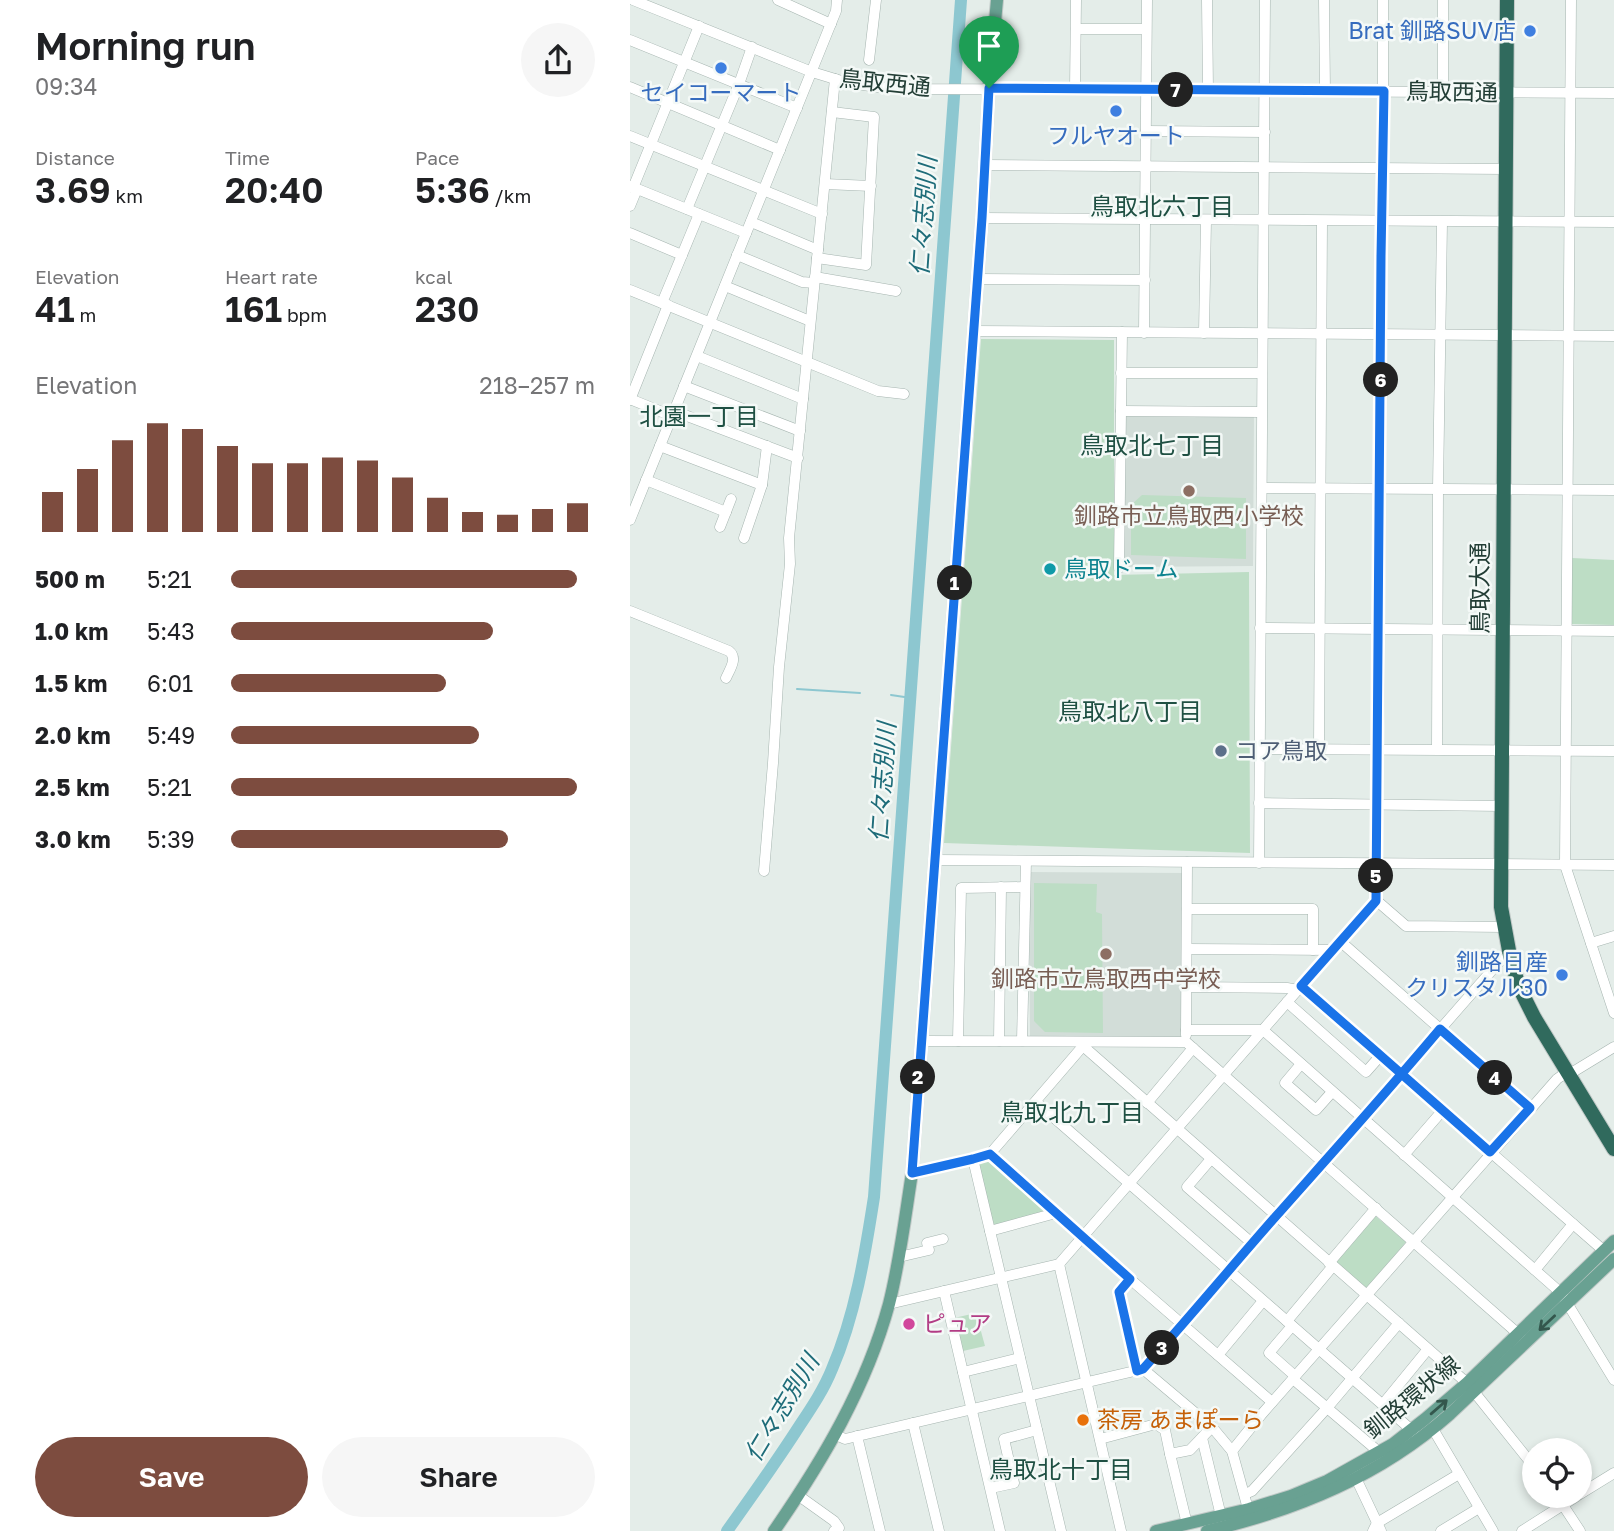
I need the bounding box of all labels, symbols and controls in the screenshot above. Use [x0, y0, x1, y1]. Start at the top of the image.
pin [959, 16, 1019, 88]
place label: Brat 釧路SUV店 [1348, 16, 1516, 44]
text: Morning run [35, 23, 256, 68]
button: share [521, 23, 595, 97]
marker: Brat 釧路SUV店 [1522, 23, 1538, 39]
icon: arrive [970, 27, 1008, 65]
marker: セイコーマート [713, 60, 729, 76]
street label: 鳥取西通 [838, 63, 932, 101]
text: 09:34 [35, 72, 98, 100]
pin: 7 [1158, 72, 1194, 108]
street label: 鳥取西通 [1406, 76, 1498, 106]
place label: セイコーマート [641, 78, 802, 106]
text: 7 [1170, 78, 1181, 101]
marker: フルヤオート [1108, 103, 1124, 119]
place label: フルヤオート [1047, 121, 1185, 149]
text: Distance [35, 146, 115, 169]
text: Time [225, 146, 270, 169]
text: Pace [415, 146, 459, 169]
water label: 仁々志別川 [904, 152, 941, 277]
text: 3.69 [35, 169, 111, 211]
text: 20:40 [225, 169, 324, 211]
text: 5:36 [415, 169, 490, 211]
text: km [111, 184, 143, 207]
text: /km [490, 184, 531, 207]
district label: 鳥取北六丁目 [1090, 191, 1234, 220]
text: Elevation [35, 265, 120, 288]
text: Heart rate [225, 265, 318, 288]
text: kcal [415, 265, 453, 288]
text: 41 [35, 288, 75, 330]
text: 161 [225, 288, 282, 330]
text: 230 [415, 288, 479, 330]
text: m [75, 303, 96, 326]
text: bpm [282, 303, 327, 326]
pin: 6 [1364, 362, 1398, 398]
text: 6 [1374, 368, 1387, 391]
text: Elevation [35, 371, 137, 399]
text: 218–257 m [479, 371, 595, 399]
district label: 北園一丁目 [639, 401, 759, 430]
district label: 鳥取北七丁目 [1080, 430, 1224, 459]
marker: 釧路市立鳥取西小学校 [1181, 483, 1197, 499]
place label: 釧路市立鳥取西小学校 [1074, 501, 1304, 529]
street label: 鳥取大通 [1465, 542, 1493, 634]
place label: 鳥取ドーム [1064, 554, 1178, 582]
marker: 鳥取ドーム [1042, 561, 1058, 577]
text: 500 m [35, 565, 105, 593]
text: 5:21 [147, 565, 192, 593]
pin: 1 [938, 566, 972, 600]
text: 1 [950, 571, 959, 594]
text: 1.0 km [35, 617, 108, 645]
text: 5:43 [147, 617, 195, 645]
text: 1.5 km [35, 669, 107, 697]
text: 6:01 [147, 669, 193, 697]
district label: 鳥取北八丁目 [1058, 696, 1202, 725]
water label: 仁々志別川 [863, 718, 900, 843]
text: 2.0 km [35, 721, 111, 749]
text: 5:49 [147, 721, 195, 749]
place label: コア鳥取 [1235, 736, 1327, 764]
marker: コア鳥取 [1213, 743, 1229, 759]
text: 2.5 km [35, 773, 110, 801]
text: 5:21 [147, 773, 192, 801]
text: 3.0 km [35, 825, 111, 853]
text: 5:39 [147, 825, 195, 853]
pin: 5 [1358, 858, 1394, 894]
text: 5 [1370, 864, 1381, 887]
marker: 釧路市立鳥取西中学校 [1098, 946, 1114, 962]
place label: 釧路日産 クリスタル30 [1405, 947, 1548, 1001]
place label: 釧路市立鳥取西中学校 [991, 964, 1221, 992]
marker: 釧路日産 クリスタル30 [1554, 967, 1570, 983]
pin: 2 [900, 1060, 936, 1094]
pin: 4 [1478, 1060, 1512, 1096]
text: 2 [912, 1065, 923, 1088]
text: 4 [1489, 1066, 1500, 1089]
district label: 鳥取北九丁目 [1000, 1097, 1144, 1126]
place label: ピュア [923, 1309, 992, 1337]
one-way arrow [1539, 1314, 1556, 1331]
marker: ピュア [901, 1316, 917, 1332]
pin: 3 [1144, 1330, 1180, 1366]
text: 3 [1156, 1336, 1167, 1359]
water label: 仁々志別川 [737, 1346, 826, 1466]
street label: 釧路環状線 [1358, 1349, 1465, 1443]
one-way arrow [1430, 1399, 1448, 1415]
place label: 茶房 あまぽーら [1097, 1405, 1264, 1433]
marker: 茶房 あまぽーら [1075, 1412, 1091, 1428]
button: Save [35, 1437, 308, 1517]
button: Share [322, 1437, 595, 1517]
map controls [1522, 1438, 1592, 1508]
button: locate [1522, 1438, 1592, 1508]
district label: 鳥取北十丁目 [989, 1454, 1133, 1483]

